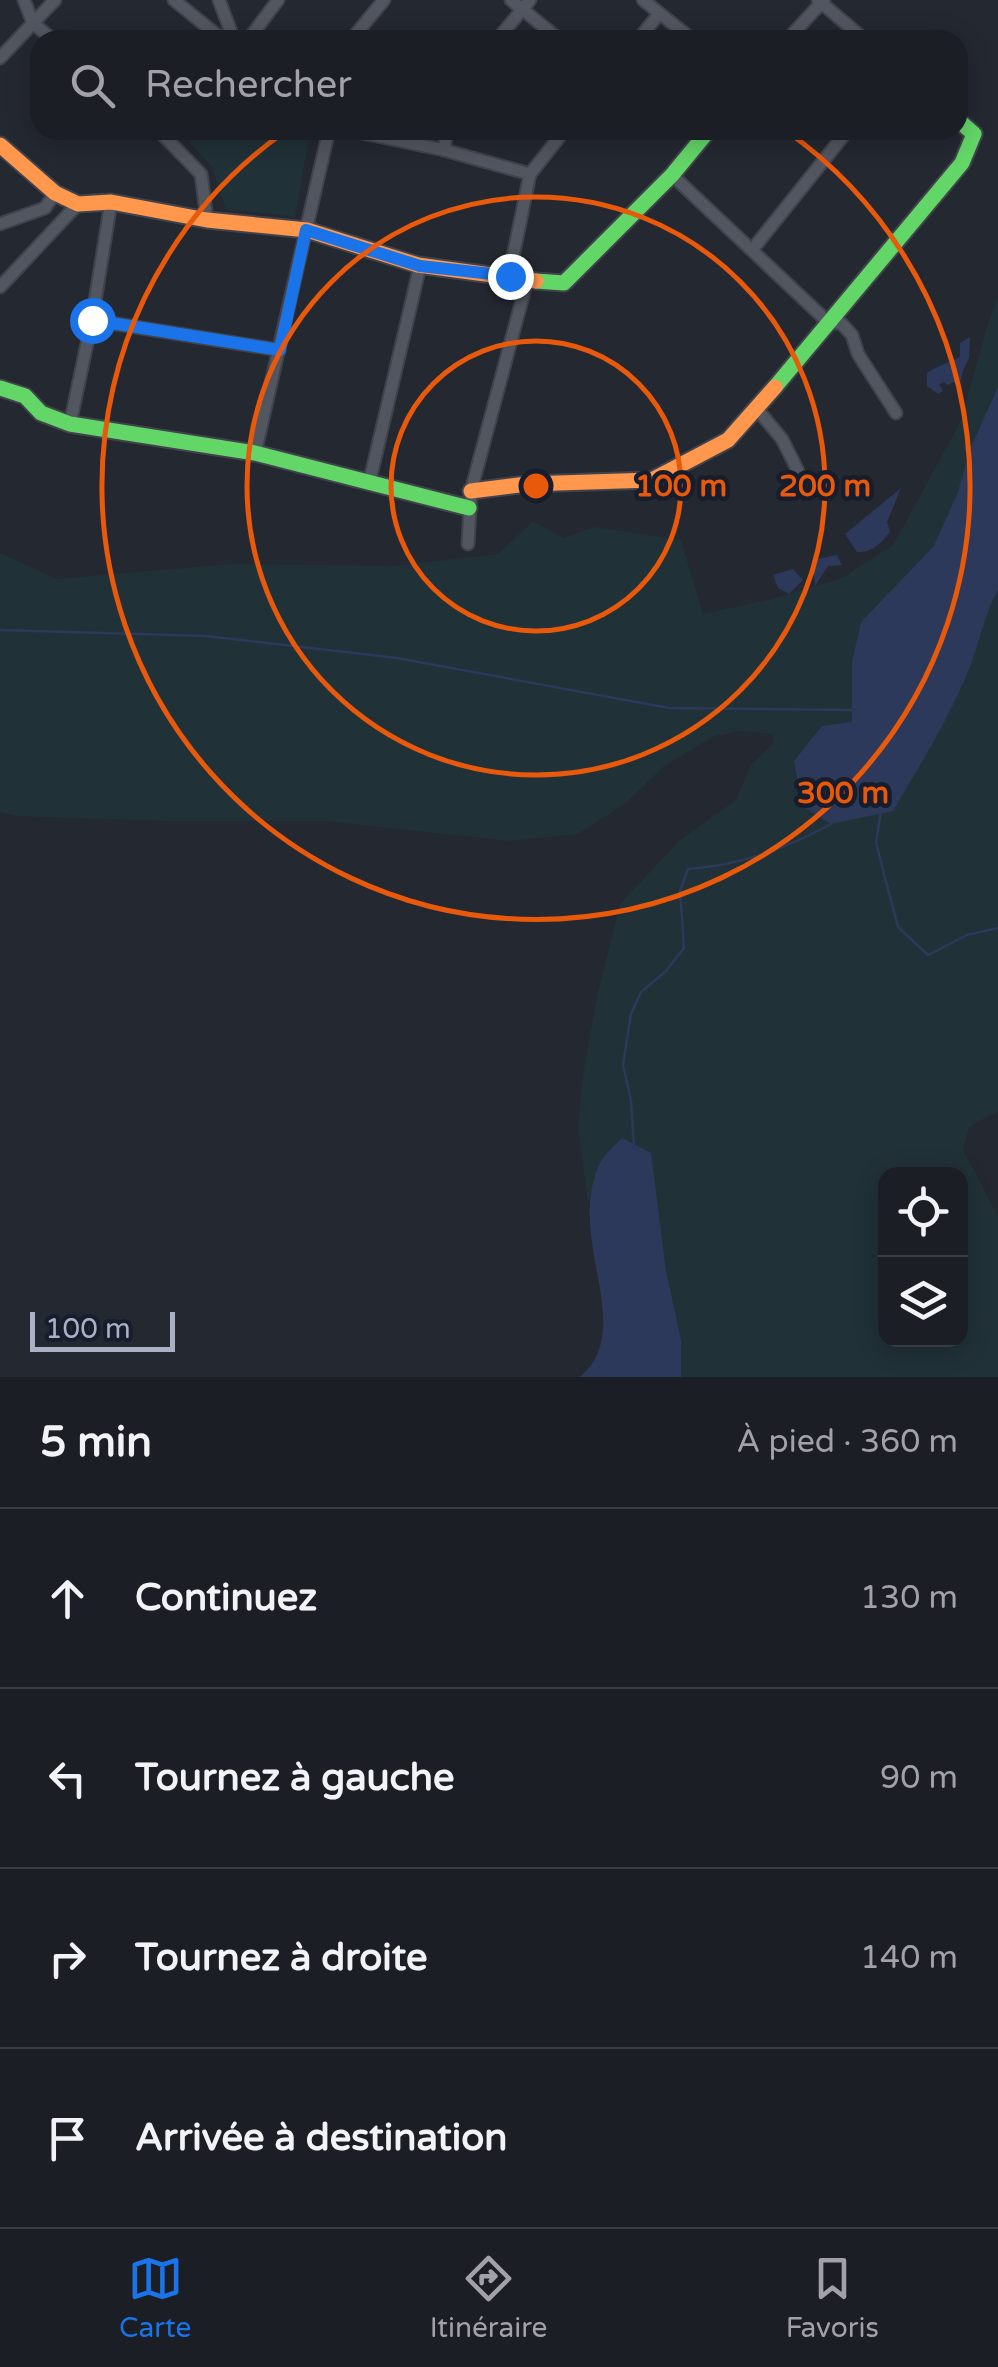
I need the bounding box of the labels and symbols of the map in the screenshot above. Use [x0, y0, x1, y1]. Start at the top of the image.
route end [488, 254, 534, 300]
route start [70, 298, 116, 344]
centre of rings [518, 468, 554, 504]
text: 100 m [635, 468, 727, 505]
text: 200 m [779, 468, 871, 505]
text: 300 m [797, 775, 889, 812]
scale bar [30, 1307, 175, 1352]

